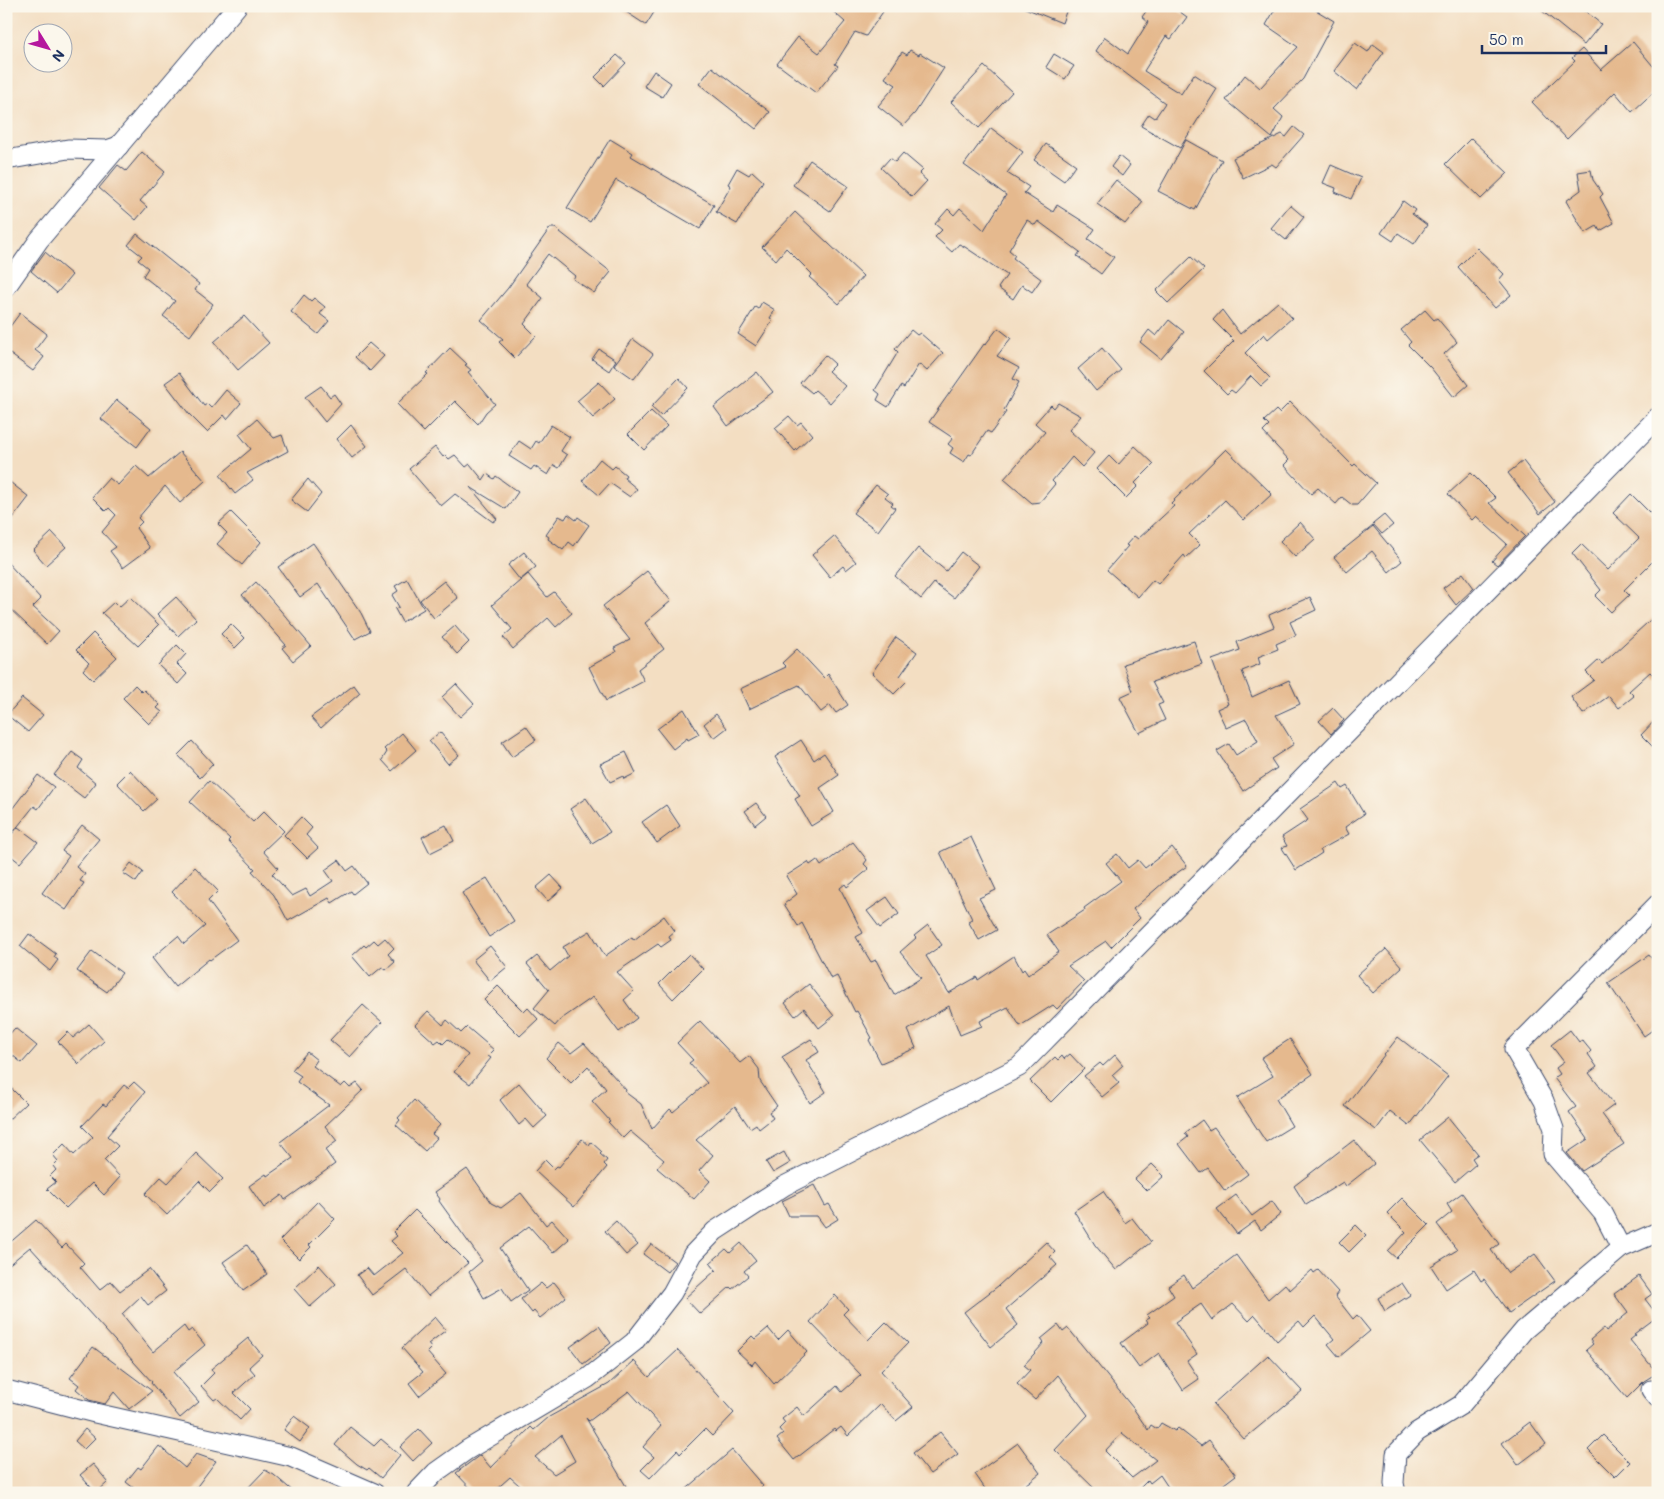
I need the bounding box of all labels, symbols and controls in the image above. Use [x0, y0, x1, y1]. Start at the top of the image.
north arrow [22, 22, 72, 72]
scale bar [1482, 22, 1605, 54]
text: 50 m [1489, 29, 1524, 49]
text: N [48, 46, 70, 66]

